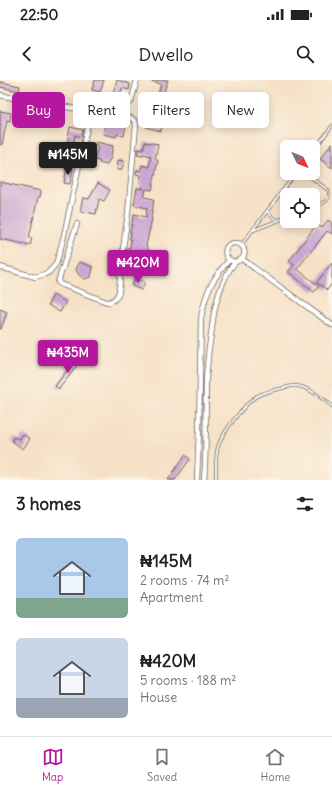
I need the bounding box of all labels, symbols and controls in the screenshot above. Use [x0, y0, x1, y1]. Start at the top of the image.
text: 22:50 [20, 5, 58, 24]
icon: back [16, 43, 38, 65]
text: Dwello [139, 43, 193, 66]
icon: search [294, 43, 316, 65]
chip: Buy [12, 92, 65, 128]
chip: Rent [73, 92, 130, 128]
chip: Filters [138, 92, 204, 128]
chip: New [212, 92, 269, 128]
north arrow [280, 140, 320, 180]
map controls [280, 140, 320, 228]
pin: ₦145M [40, 142, 96, 176]
text: ₦145M [48, 146, 88, 163]
button: locate [280, 188, 320, 228]
pin: ₦420M [110, 250, 166, 284]
text: ₦420M [116, 254, 160, 271]
pin: ₦435M [40, 340, 96, 374]
text: ₦435M [47, 344, 89, 361]
text: 3 homes [16, 493, 81, 515]
icon: filters [294, 493, 316, 515]
text: ₦145M [140, 550, 192, 572]
icon: home [48, 554, 96, 602]
text: 2 rooms · 74 m² [140, 572, 229, 589]
text: Apartment [140, 589, 203, 606]
text: ₦420M [140, 650, 196, 672]
icon: home [48, 654, 96, 702]
text: 5 rooms · 188 m² [140, 672, 236, 689]
text: House [140, 689, 177, 706]
tab: Map [42, 746, 64, 784]
tab: Saved [147, 746, 177, 784]
tab: Home [261, 746, 290, 784]

